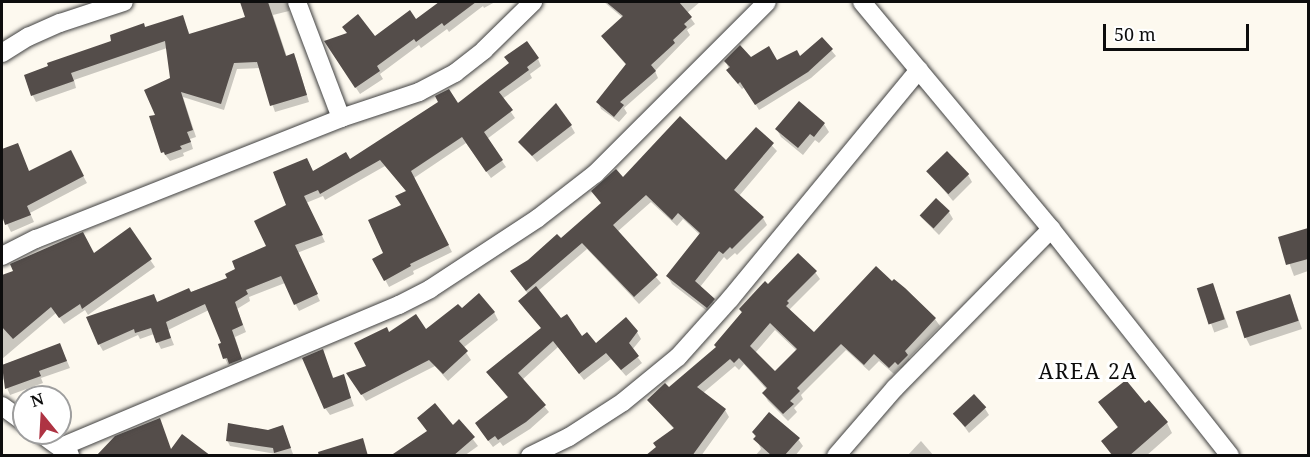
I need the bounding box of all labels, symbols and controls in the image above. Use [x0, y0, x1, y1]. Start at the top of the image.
scale bar [1106, 12, 1252, 50]
text: 50 m [1114, 22, 1156, 46]
district label: AREA 2A [1039, 358, 1137, 384]
north arrow [12, 385, 72, 445]
text: N [28, 387, 46, 412]

